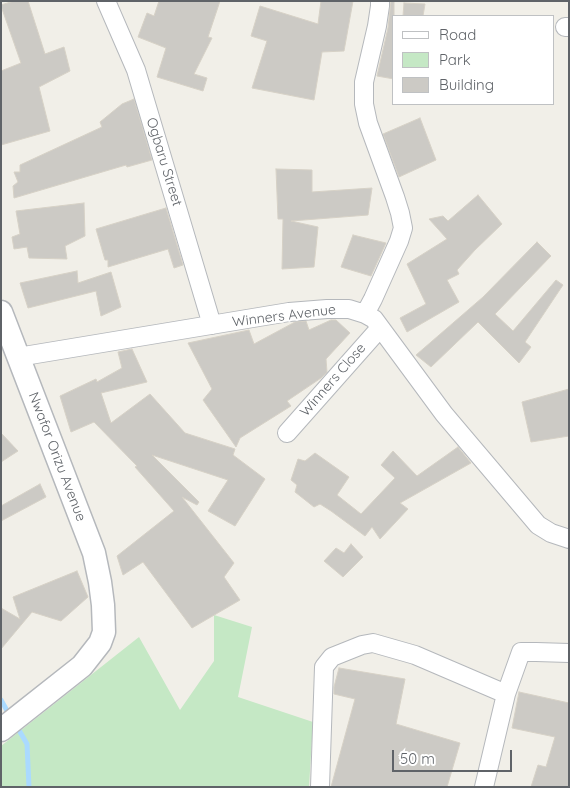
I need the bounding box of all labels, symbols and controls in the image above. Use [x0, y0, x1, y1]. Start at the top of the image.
legend [392, 15, 555, 105]
text: Road [439, 25, 476, 44]
text: Park [439, 50, 471, 69]
text: Building [439, 75, 494, 94]
street label: Ogbaru Street [143, 116, 185, 208]
street label: Winners Avenue [231, 301, 337, 331]
street label: Winners Close [297, 340, 369, 420]
street label: Nwafor Orizu Avenue [25, 390, 89, 524]
scale bar [395, 740, 515, 772]
text: 50 m [400, 749, 435, 768]

